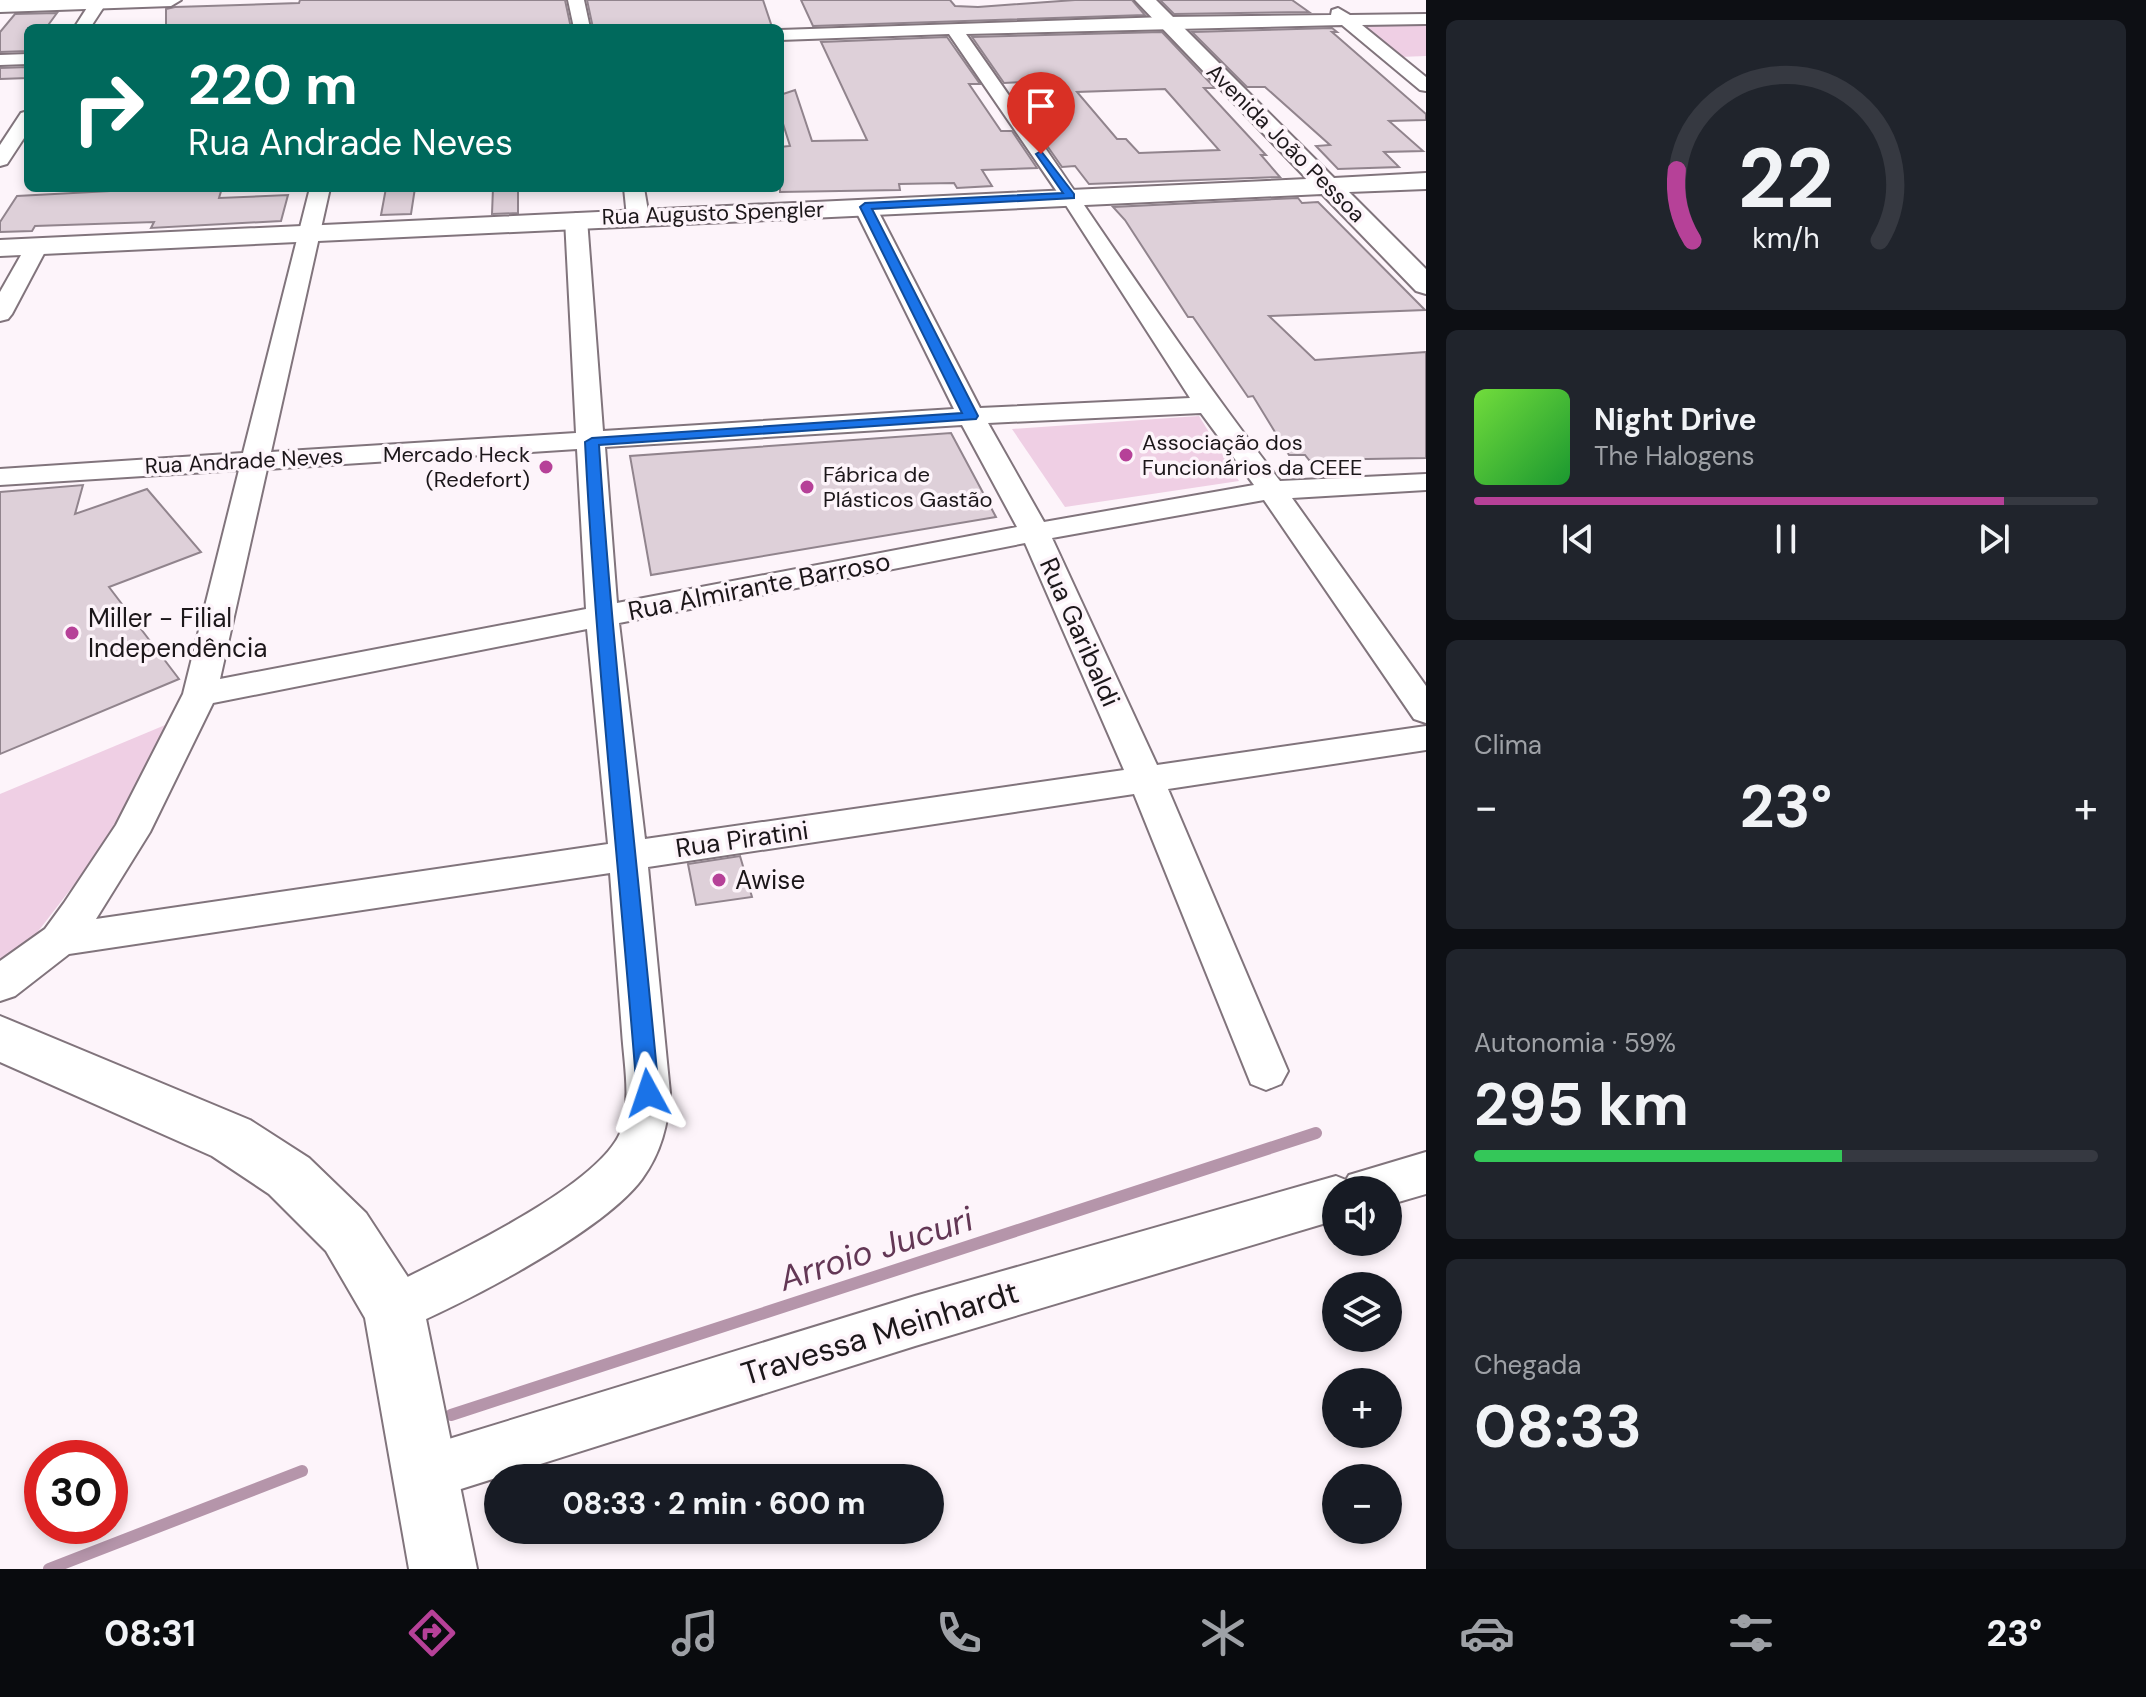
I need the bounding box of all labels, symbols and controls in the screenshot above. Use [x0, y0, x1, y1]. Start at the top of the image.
text: 220 m [188, 48, 358, 121]
icon: right [56, 56, 160, 160]
street label: Avenida João Pessoa [1200, 57, 1372, 229]
pin [1007, 72, 1075, 154]
icon: arrive [1019, 84, 1063, 128]
text: Rua Andrade Neves [188, 119, 513, 166]
text: 22 [1738, 123, 1834, 232]
street label: Rua Augusto Spengler [601, 195, 825, 231]
text: km/h [1752, 220, 1820, 257]
text: Night Drive [1594, 400, 1757, 439]
place label: Associação dos Funcionários da CEEE [1142, 428, 1363, 482]
text: The Halogens [1594, 439, 1754, 473]
place label: Mercado Heck (Redefort) [383, 440, 530, 494]
street label: Rua Andrade Neves [144, 441, 344, 481]
marker: Associação dos Funcionários da CEEE [1117, 446, 1135, 464]
marker: Mercado Heck (Redefort) [537, 458, 555, 476]
place label: Fábrica de Plásticos Gastão [823, 460, 992, 514]
marker: Fábrica de Plásticos Gastão [798, 478, 816, 496]
icon: previous [1556, 517, 1600, 561]
icon: pause [1764, 517, 1808, 561]
icon: next [1972, 517, 2016, 561]
street label: Rua Almirante Barroso [625, 544, 893, 628]
street label: Rua Garibaldi [1032, 552, 1128, 712]
place label: Miller - Filial Independência [88, 601, 267, 665]
marker: Miller - Filial Independência [63, 624, 81, 642]
text: Clima [1474, 728, 1542, 762]
text: 23° [1740, 767, 1832, 846]
text: − [1474, 778, 1498, 836]
text: + [2074, 778, 2098, 836]
street label: Rua Piratini [673, 813, 811, 865]
place label: Awise [735, 863, 805, 897]
marker: Awise [710, 871, 728, 889]
text: Autonomia · 59% [1474, 1026, 1676, 1060]
position arrow [606, 1051, 690, 1135]
text: 295 km [1474, 1065, 1689, 1144]
map controls [1322, 1176, 1402, 1544]
button: sound [1322, 1176, 1402, 1256]
water label: Arroio Jucuri [772, 1196, 979, 1302]
street label: Travessa Meinhardt [736, 1271, 1024, 1395]
button: layers [1322, 1272, 1402, 1352]
text: Chegada [1474, 1348, 1581, 1382]
button: + [1322, 1368, 1402, 1448]
text: 08:33 [1474, 1387, 1642, 1466]
speed limit sign: 30 [24, 1440, 128, 1544]
button: − [1322, 1464, 1402, 1544]
text: 08:33 · 2 min · 600 m [562, 1484, 866, 1523]
icon: directions [404, 1605, 460, 1661]
icon: music [667, 1605, 723, 1661]
icon: phone [931, 1605, 987, 1661]
icon: climate [1195, 1605, 1251, 1661]
icon: car [1459, 1605, 1515, 1661]
icon: filters [1723, 1605, 1779, 1661]
text: 08:31 [104, 1610, 196, 1657]
text: 23° [1986, 1610, 2042, 1657]

